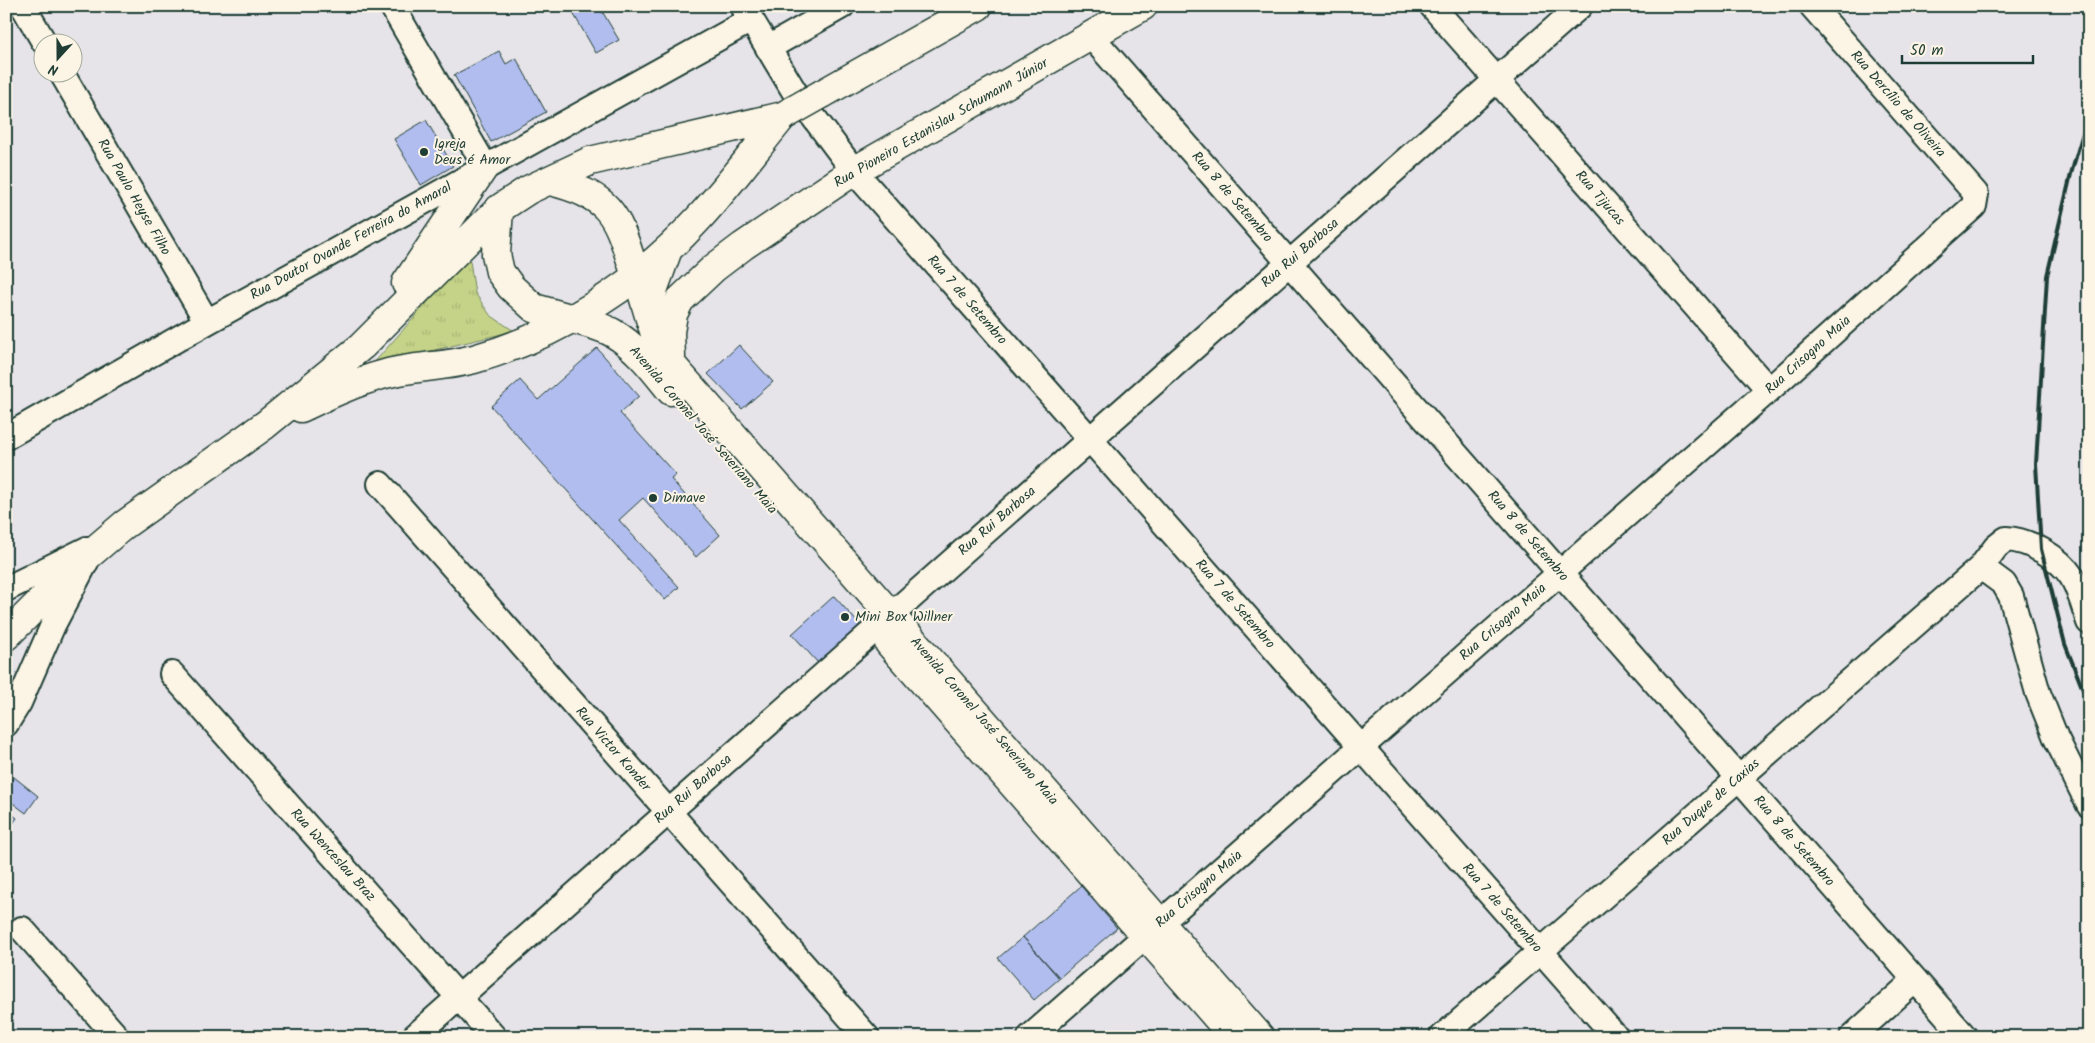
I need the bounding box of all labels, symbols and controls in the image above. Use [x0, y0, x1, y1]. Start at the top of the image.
north arrow [32, 32, 82, 82]
scale bar [1902, 32, 2034, 64]
text: 50 m [1910, 39, 1944, 63]
street label: Rua Dercílio de Oliveira [1845, 45, 1951, 163]
street label: Rua Pioneiro Estanislau Schumann Júnior [830, 52, 1054, 194]
text: N [45, 57, 62, 81]
place label: Igreja Deus é Amor [434, 133, 511, 171]
street label: Rua Paulo Heyse Filho [92, 135, 176, 259]
marker: Igreja Deus é Amor [418, 146, 430, 158]
street label: Rua 8 de Setembro [1186, 146, 1278, 248]
street label: Rua Tijucas [1570, 166, 1630, 231]
street label: Rua Doutor Ovande Ferreira do Amaral [246, 176, 456, 306]
street label: Rua Rui Barbosa [1256, 213, 1344, 293]
street label: Rua 7 de Setembro [922, 250, 1012, 350]
street label: Rua Crisogno Maia [1760, 310, 1856, 400]
street label: Avenida Coronel José Severiano Maia [623, 341, 783, 519]
street label: Rua Rui Barbosa [953, 481, 1041, 561]
street label: Rua 8 de Setembro [1482, 485, 1574, 587]
place label: Dimave [663, 487, 706, 509]
marker: Dimave [647, 492, 659, 504]
street label: Rua 7 de Setembro [1190, 554, 1280, 654]
street label: Rua Crisogno Maia [1455, 578, 1551, 666]
place label: Mini Box Willner [855, 606, 954, 628]
marker: Mini Box Willner [839, 611, 851, 623]
street label: Avenida Coronel José Severiano Maia [904, 632, 1064, 810]
street label: Rua Victor Konder [570, 702, 657, 797]
street label: Rua Rui Barbosa [649, 749, 737, 829]
street label: Rua Duque de Caxias [1657, 753, 1765, 851]
street label: Rua 8 de Setembro [1748, 790, 1840, 892]
street label: Rua Wenceslau Braz [285, 803, 381, 907]
street label: Rua Crisogno Maia [1151, 845, 1247, 933]
street label: Rua 7 de Setembro [1457, 858, 1547, 958]

